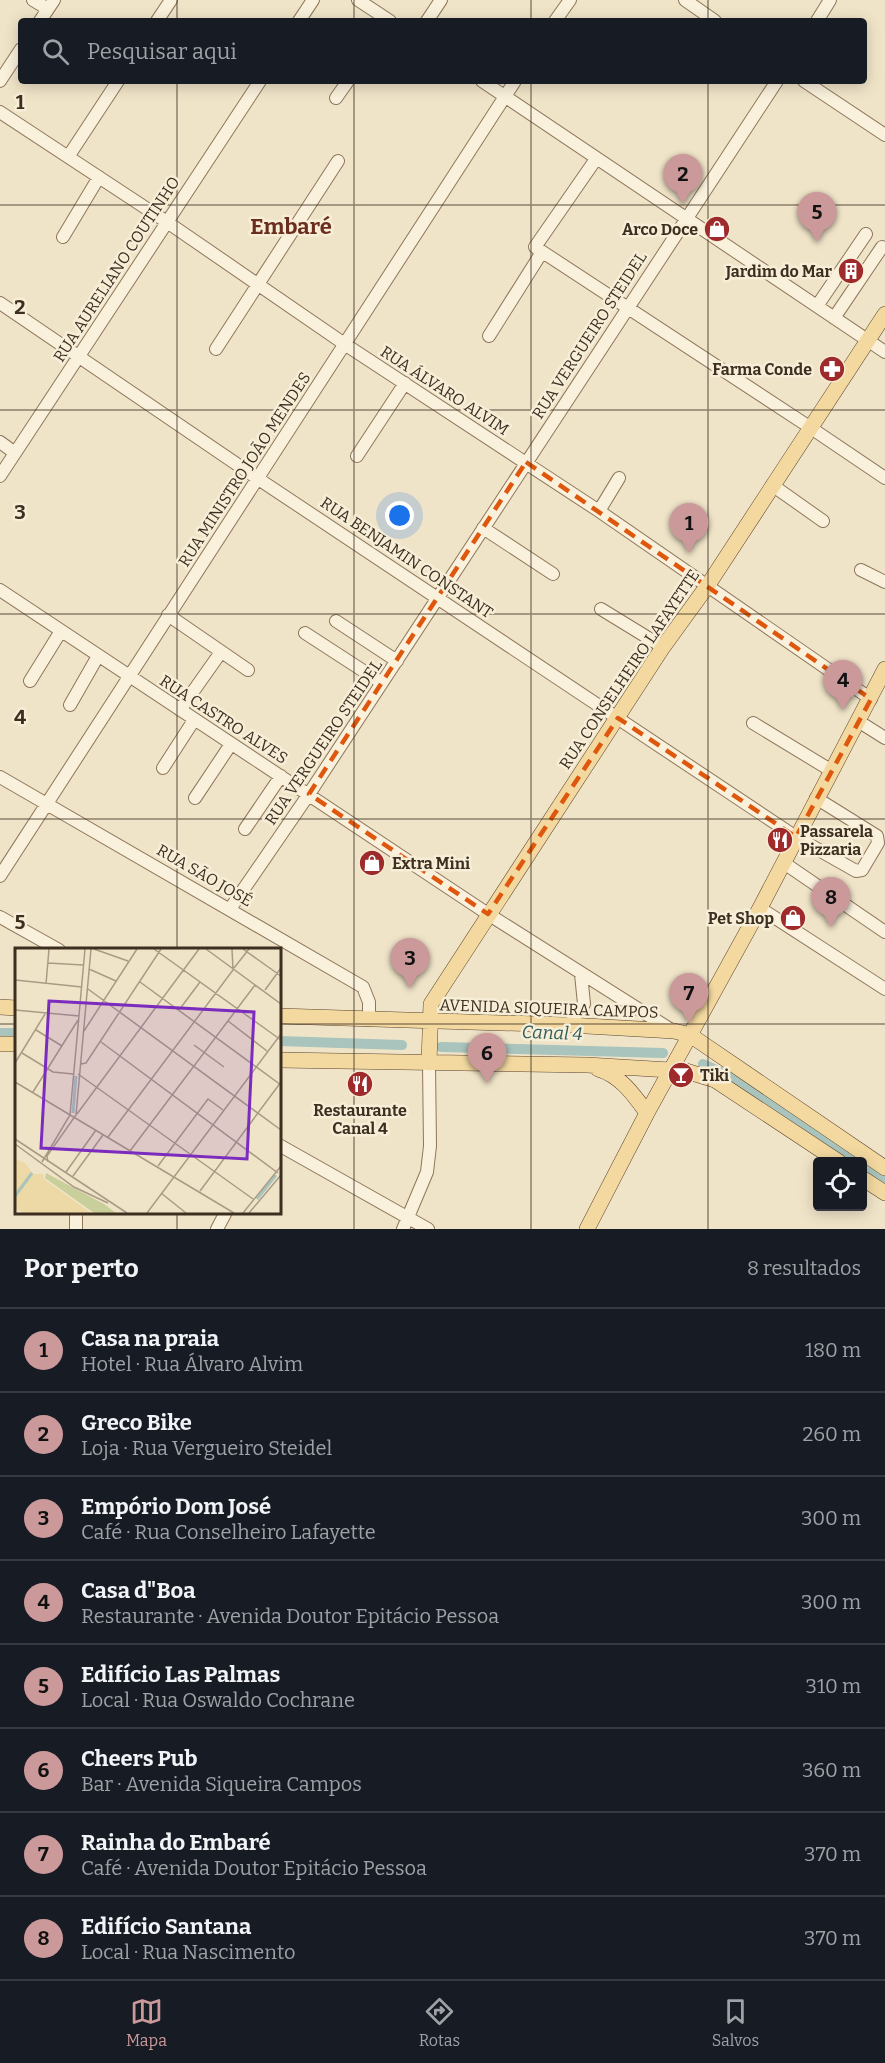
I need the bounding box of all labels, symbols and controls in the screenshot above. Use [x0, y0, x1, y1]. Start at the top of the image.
search box [18, 18, 867, 84]
icon: search [39, 35, 72, 68]
text: Pesquisar aqui [87, 38, 237, 65]
text: 1 [16, 90, 25, 114]
pin: 2 [664, 154, 702, 204]
street label: RUA AURELIANO COUTINHO [49, 173, 183, 365]
pin: 5 [798, 192, 836, 242]
district label: Embaré [250, 213, 332, 240]
shop icon: Arco Doce [702, 214, 732, 244]
place label: Arco Doce [622, 220, 698, 239]
street label: RUA VERGUEIRO STEIDEL [528, 248, 651, 422]
building icon: Jardim do Mar [836, 256, 866, 286]
place label: Jardim do Mar [725, 262, 832, 281]
text: 2 [14, 295, 26, 319]
street label: RUA ÁLVARO ALVIM [377, 341, 513, 439]
pharmacy icon: Farma Conde [817, 354, 847, 384]
place label: Farma Conde [712, 360, 812, 379]
street label: RUA MINISTRO JOÃO MENDES [174, 368, 314, 570]
street label: RUA BENJAMIN CONSTANT [317, 493, 496, 622]
text: 3 [14, 500, 26, 524]
your location [385, 501, 414, 530]
pin: 1 [670, 504, 708, 553]
street label: RUA CONSELHEIRO LAFAYETTE [555, 566, 703, 773]
street label: RUA VERGUEIRO STEIDEL [261, 656, 386, 829]
pin: 4 [824, 660, 862, 710]
street label: RUA CASTRO ALVES [156, 671, 291, 768]
text: 4 [14, 705, 26, 729]
place label: Passarela Pizzaria [800, 822, 873, 859]
restaurant icon: Passarela Pizzaria [765, 825, 795, 855]
street label: RUA SÃO JOSÉ [154, 840, 256, 910]
shop icon: Extra Mini [357, 848, 387, 878]
place label: Extra Mini [392, 854, 470, 873]
pin: 8 [812, 878, 850, 927]
shop icon: Pet Shop [778, 903, 808, 933]
place label: Pet Shop [708, 909, 774, 928]
text: 5 [15, 910, 26, 934]
pin: 3 [390, 938, 430, 988]
inset map [15, 948, 280, 1214]
pin: 7 [670, 974, 708, 1023]
street label: AVENIDA SIQUEIRA CAMPOS [439, 995, 659, 1022]
water label: Canal 4 [521, 1021, 583, 1045]
pin: 6 [468, 1034, 506, 1083]
bar icon: Tiki [666, 1060, 696, 1090]
place label: Tiki [700, 1066, 729, 1085]
restaurant icon: Restaurante Canal 4 [345, 1069, 375, 1099]
place label: Restaurante Canal 4 [313, 1101, 407, 1138]
map controls [813, 1157, 867, 1211]
button: locate [813, 1157, 867, 1211]
text: Por perto [24, 1253, 139, 1284]
text: 8 resultados [747, 1256, 861, 1280]
text: Casa na praia [81, 1325, 219, 1352]
text: 1 [39, 1338, 48, 1362]
text: 180 m [805, 1338, 861, 1362]
text: Hotel · Rua Álvaro Alvim [81, 1352, 303, 1376]
text: Greco Bike [81, 1409, 192, 1436]
text: 2 [38, 1422, 49, 1446]
text: 260 m [802, 1422, 861, 1446]
text: Loja · Rua Vergueiro Steidel [81, 1436, 332, 1460]
text: Empório Dom José [81, 1493, 271, 1520]
text: 3 [38, 1506, 49, 1530]
text: 300 m [801, 1506, 861, 1530]
text: Café · Rua Conselheiro Lafayette [81, 1520, 376, 1544]
text: Casa d"Boa [81, 1577, 196, 1604]
text: 4 [37, 1590, 50, 1614]
text: 300 m [801, 1590, 861, 1614]
text: Restaurante · Avenida Doutor Epitácio Pessoa [81, 1604, 499, 1628]
text: Edifício Las Palmas [81, 1661, 280, 1688]
text: 5 [38, 1674, 49, 1698]
text: 310 m [806, 1674, 861, 1698]
text: Local · Rua Oswaldo Cochrane [81, 1688, 355, 1712]
text: Cheers Pub [81, 1745, 198, 1772]
text: 6 [38, 1758, 49, 1782]
text: 360 m [802, 1758, 861, 1782]
text: Bar · Avenida Siqueira Campos [81, 1772, 362, 1796]
text: Rainha do Embaré [81, 1829, 271, 1856]
text: 7 [38, 1842, 49, 1866]
text: 370 m [804, 1842, 861, 1866]
text: Café · Avenida Doutor Epitácio Pessoa [81, 1856, 427, 1880]
text: Edifício Santana [81, 1913, 251, 1940]
text: 8 [37, 1926, 50, 1950]
text: 370 m [804, 1926, 861, 1950]
text: Local · Rua Nascimento [81, 1940, 295, 1964]
tab: Mapa [126, 1995, 167, 2050]
tab: Rotas [419, 1995, 460, 2050]
tab: Salvos [712, 1995, 759, 2050]

